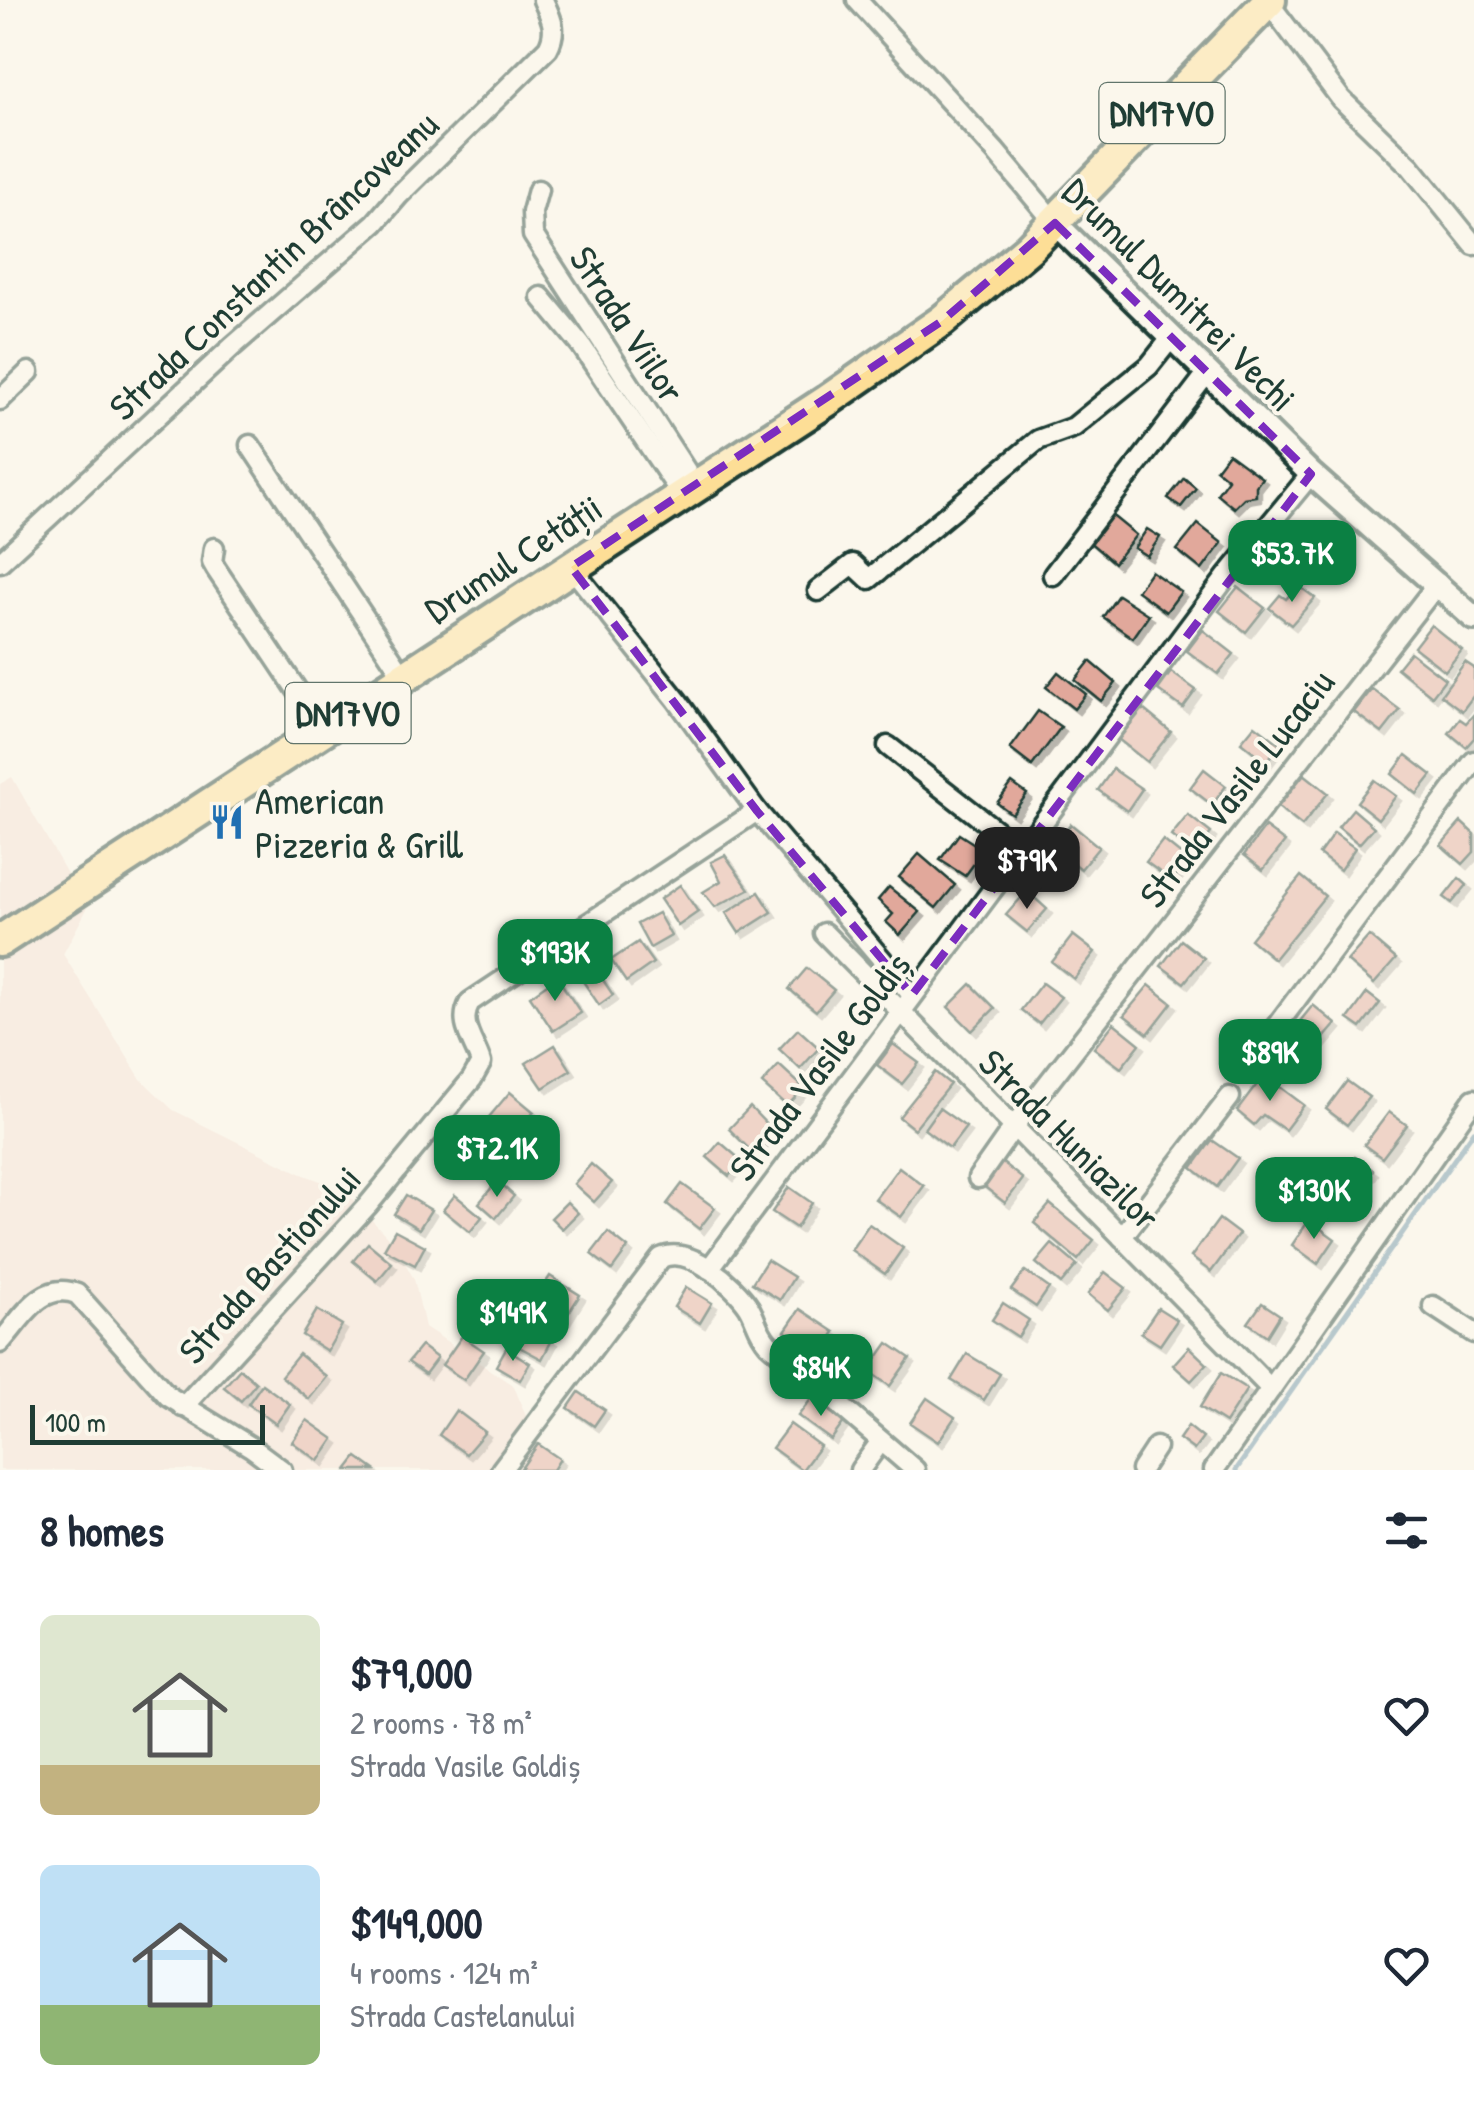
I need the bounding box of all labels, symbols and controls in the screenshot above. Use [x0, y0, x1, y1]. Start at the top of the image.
road number: DN17VO [1100, 83, 1224, 143]
street label: Strada Constantin Brâncoveanu [97, 98, 449, 432]
street label: Drumul Dumitrei Vechi [1052, 166, 1308, 422]
street label: Strada Viilor [558, 236, 698, 413]
street label: Drumul Cetății [414, 481, 612, 635]
pin: $53.7K [1211, 520, 1373, 605]
text: $53.7K [1250, 531, 1334, 574]
street label: Strada Vasile Lucaciu [1126, 658, 1346, 918]
road number: DN17VO [286, 683, 410, 743]
place label: American Pizzeria & Grill [255, 774, 463, 870]
restaurant icon: American Pizzeria & Grill [208, 803, 246, 841]
pin: $79K [968, 827, 1086, 912]
text: $79K [997, 838, 1057, 881]
pin: $193K [485, 919, 625, 1004]
text: $193K [520, 930, 590, 973]
street label: Strada Vasile Goldiș [716, 941, 922, 1191]
pin: $89K [1211, 1019, 1329, 1104]
text: $89K [1241, 1030, 1299, 1073]
street label: Strada Huniazilor [968, 1037, 1172, 1241]
pin: $72.1K [416, 1115, 578, 1200]
text: $72.1K [456, 1126, 538, 1169]
street label: Strada Bastionului [166, 1154, 372, 1374]
pin: $130K [1244, 1157, 1384, 1242]
text: $130K [1277, 1168, 1351, 1211]
pin: $149K [443, 1279, 583, 1364]
text: $149K [479, 1290, 547, 1333]
pin: $84K [762, 1334, 880, 1419]
text: $84K [792, 1345, 850, 1388]
scale bar [30, 1400, 265, 1444]
text: 100 m [45, 1403, 106, 1441]
text: 8 homes [40, 1502, 164, 1559]
icon: filters [1379, 1503, 1434, 1558]
text: $79,000 [350, 1644, 472, 1701]
icon: home [120, 1655, 240, 1775]
icon: heart [1379, 1688, 1434, 1743]
text: 2 rooms · 78 m² [350, 1701, 532, 1744]
text: Strada Vasile Goldiș [350, 1744, 580, 1787]
text: $149,000 [350, 1894, 483, 1951]
icon: home [120, 1905, 240, 2025]
icon: heart [1379, 1938, 1434, 1993]
text: 4 rooms · 124 m² [350, 1951, 538, 1994]
text: Strada Castelanului [350, 1994, 576, 2037]

